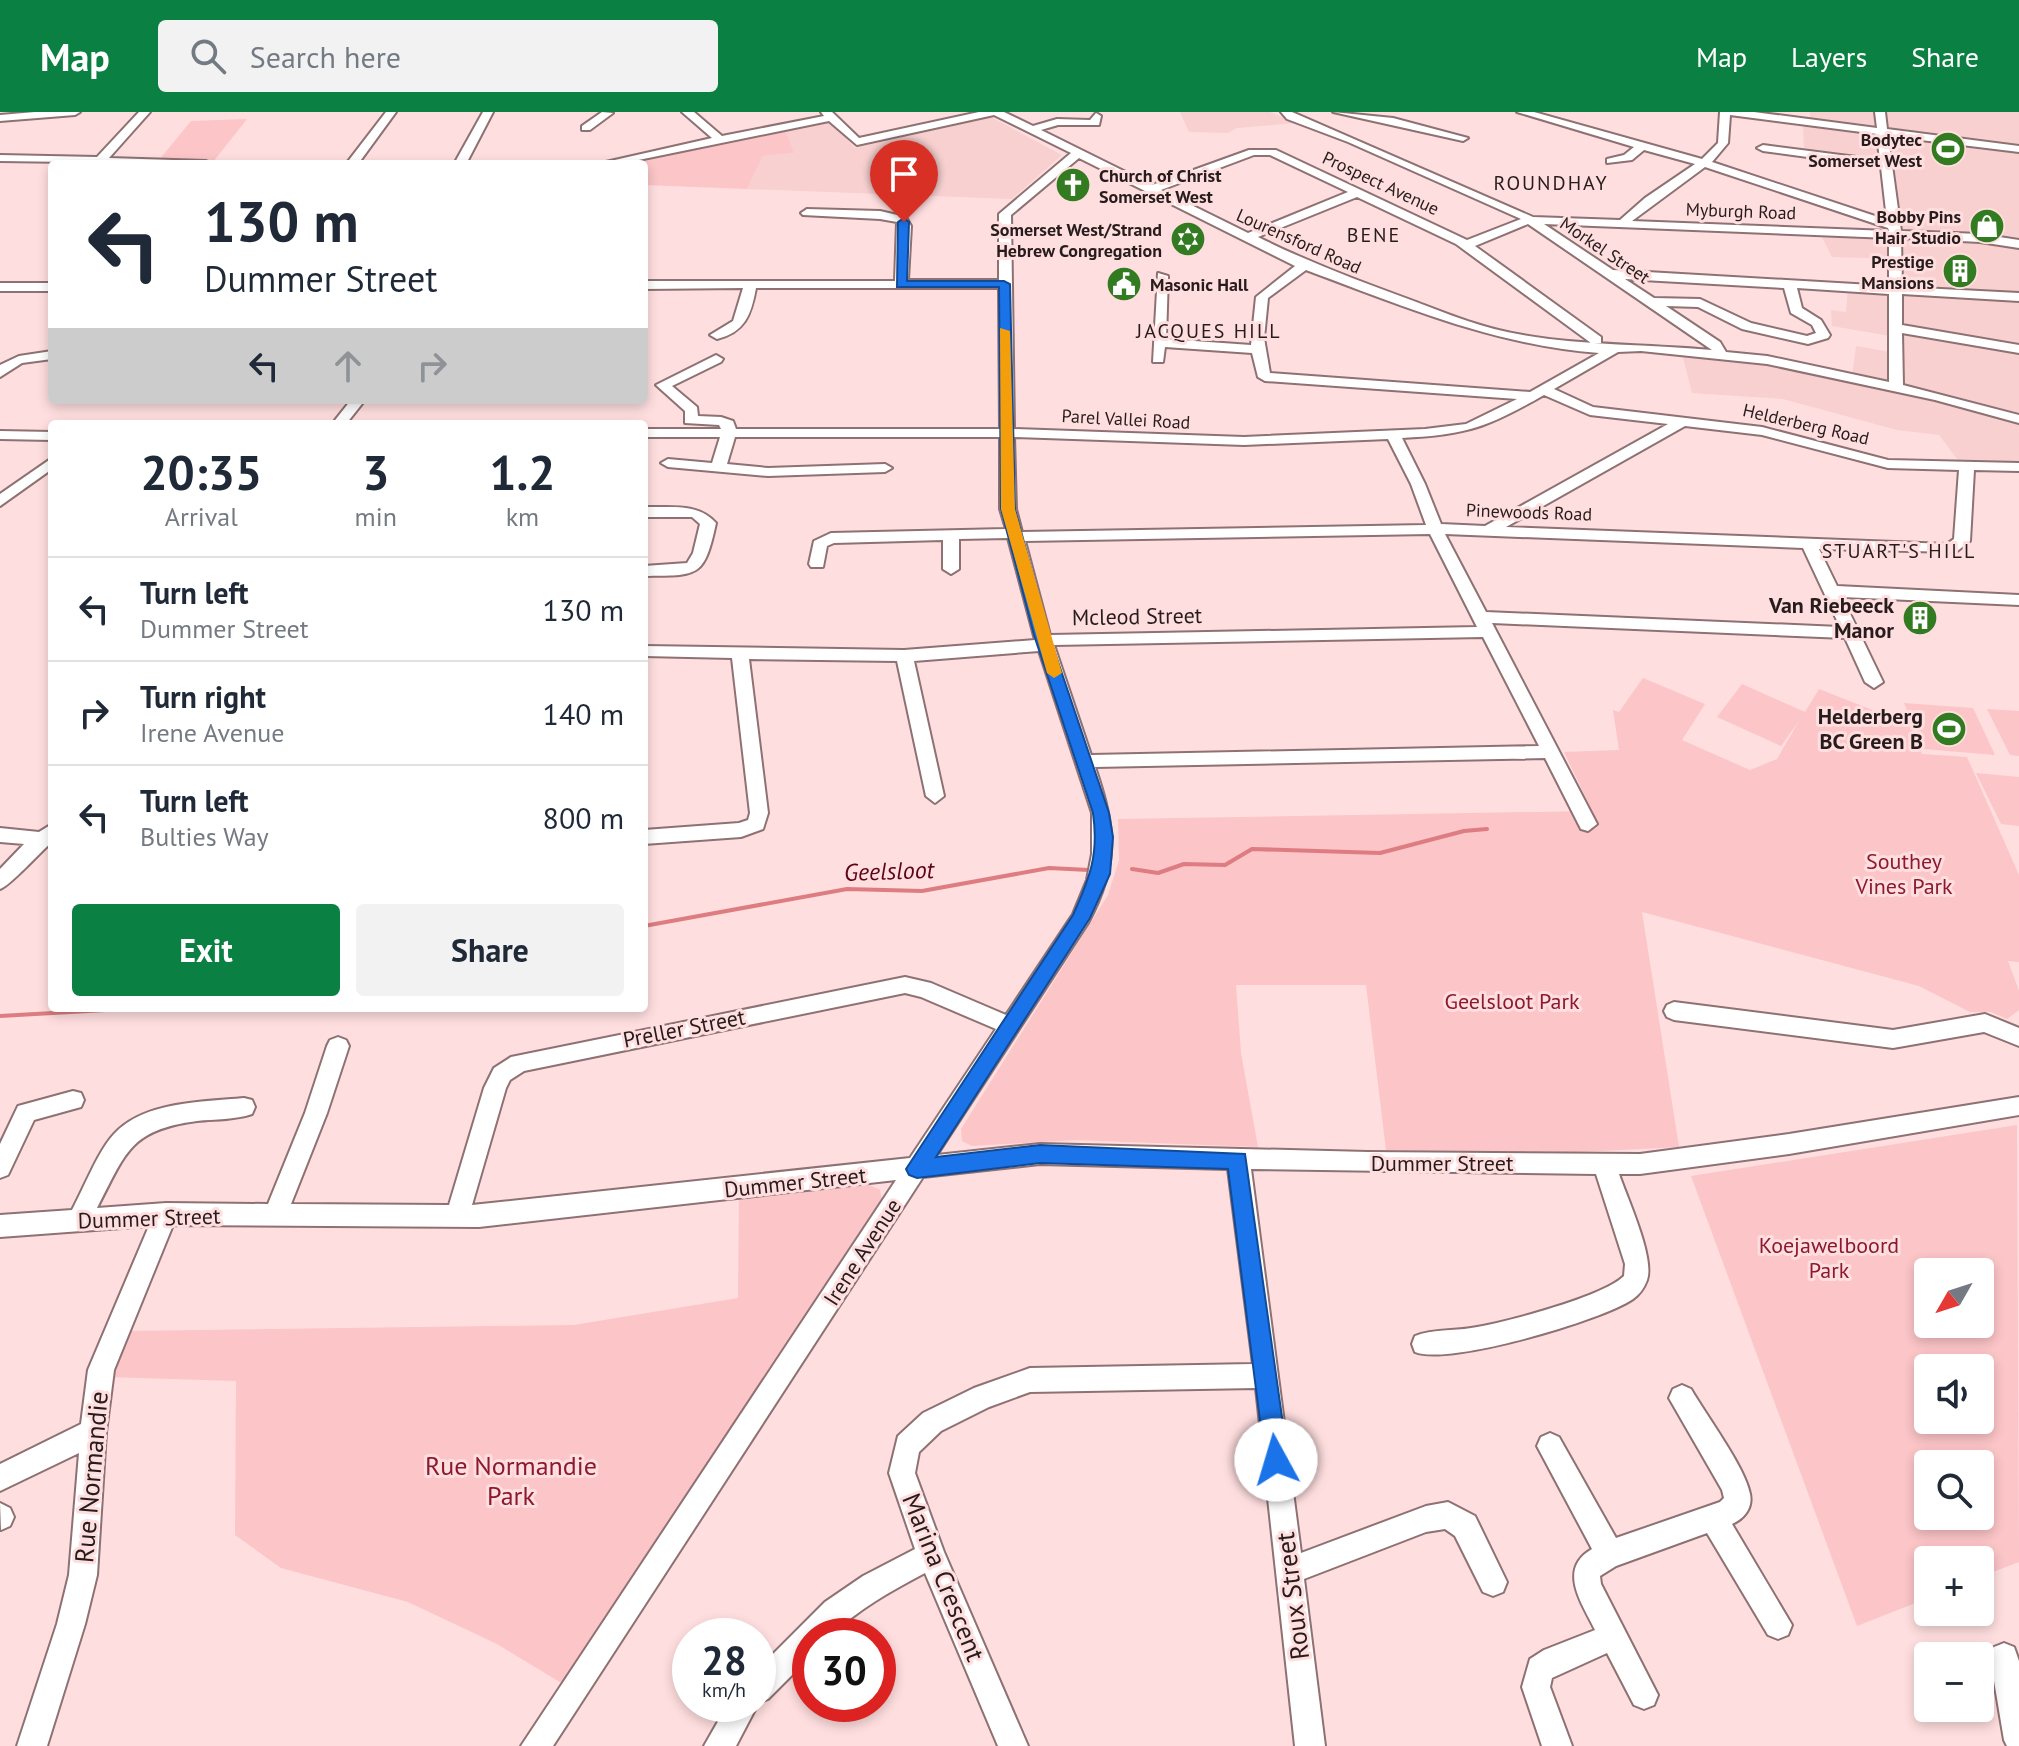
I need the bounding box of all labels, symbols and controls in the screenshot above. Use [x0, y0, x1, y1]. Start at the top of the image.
search box [158, 20, 718, 92]
text: Map [40, 32, 110, 81]
icon: search [186, 34, 230, 78]
text: Search here [250, 37, 401, 76]
text: Map [1696, 38, 1747, 75]
text: Layers [1791, 38, 1867, 75]
text: Share [1911, 38, 1979, 75]
place label: Bodytec Somerset West [1808, 128, 1923, 172]
sports icon: Bodytec Somerset West [1929, 130, 1967, 168]
pin [870, 140, 938, 222]
street label: Prospect Avenue [1319, 146, 1443, 220]
icon: arrive [882, 152, 926, 196]
place label: Church of Christ Somerset West [1099, 164, 1222, 208]
church icon: Church of Christ Somerset West [1054, 166, 1092, 204]
district label: ROUNDHAY [1493, 170, 1609, 196]
text: 130 m [204, 185, 359, 257]
icon: left [72, 192, 176, 296]
street label: Myburgh Road [1685, 198, 1797, 224]
street label: Lourensford Road [1233, 203, 1365, 279]
place label: Bobby Pins Hair Studio [1875, 205, 1961, 249]
shop icon: Bobby Pins Hair Studio [1968, 207, 2006, 245]
street label: Morkel Street [1556, 212, 1654, 288]
place label: Somerset West/Strand Hebrew Congregation [990, 218, 1162, 262]
synagogue icon: Somerset West/Strand Hebrew Congregation [1169, 220, 1207, 258]
district label: BENE [1347, 222, 1401, 248]
place label: Prestige Mansions [1861, 250, 1934, 294]
building icon: Prestige Mansions [1941, 252, 1979, 290]
text: Dummer Street [204, 255, 438, 302]
public building icon: Masonic Hall [1105, 265, 1143, 303]
place label: Masonic Hall [1150, 273, 1249, 296]
district label: JACQUES HILL [1135, 318, 1282, 344]
icon: left [242, 344, 286, 388]
icon: ahead [326, 344, 370, 388]
icon: right [410, 344, 454, 388]
street label: Helderberg Road [1741, 398, 1871, 450]
street label: Parel Vallei Road [1061, 404, 1191, 434]
text: 20:35 [140, 441, 262, 503]
text: 3 [362, 441, 389, 503]
text: 1.2 [489, 441, 556, 503]
street label: Pinewoods Road [1466, 498, 1592, 526]
text: Arrival [165, 500, 238, 533]
text: min [355, 500, 397, 533]
text: km [506, 500, 539, 533]
district label: STUART'S HILL [1822, 538, 1976, 564]
text: Turn left [140, 573, 248, 612]
icon: left [72, 587, 116, 631]
text: 130 m [543, 590, 624, 629]
place label: Van Riebeeck Manor [1768, 591, 1894, 644]
building icon: Van Riebeeck Manor [1901, 599, 1939, 637]
street label: Mcleod Street [1072, 601, 1203, 631]
text: Dummer Street [140, 612, 309, 645]
text: Turn right [140, 677, 266, 716]
icon: right [72, 691, 116, 735]
text: 140 m [543, 694, 624, 733]
place label: Helderberg BC Green B [1818, 702, 1923, 755]
sports icon: Helderberg BC Green B [1930, 710, 1968, 748]
text: Irene Avenue [140, 716, 284, 749]
text: Turn left [140, 781, 248, 820]
icon: left [72, 795, 116, 839]
text: 800 m [543, 798, 624, 837]
text: Bulties Way [140, 820, 269, 853]
park label: Southey Vines Park [1854, 847, 1953, 900]
water label: Geelsloot [843, 854, 936, 888]
button: Exit [72, 904, 340, 996]
button: Share [356, 904, 624, 996]
park label: Geelsloot Park [1444, 987, 1580, 1015]
street label: Preller Street [621, 1002, 748, 1054]
street label: Dummer Street [1371, 1149, 1514, 1177]
street label: Dummer Street [723, 1161, 868, 1203]
street label: Irene Avenue [817, 1193, 907, 1311]
street label: Dummer Street [77, 1201, 221, 1234]
park label: Koejawelboord Park [1759, 1231, 1899, 1284]
north arrow [1914, 1258, 1994, 1338]
map controls [1914, 1258, 1994, 1722]
button: sound [1914, 1354, 1994, 1434]
street label: Rue Normandie [67, 1390, 115, 1564]
position arrow [1234, 1418, 1318, 1502]
park label: Rue Normandie Park [425, 1449, 597, 1512]
button: search [1914, 1450, 1994, 1530]
street label: Marina Crescent [895, 1488, 993, 1666]
street label: Roux Street [1268, 1530, 1316, 1662]
button: + [1914, 1546, 1994, 1626]
speed limit sign: 30 [792, 1618, 896, 1722]
text: 28 [701, 1634, 747, 1686]
button: − [1914, 1642, 1994, 1722]
text: km/h [702, 1677, 746, 1703]

